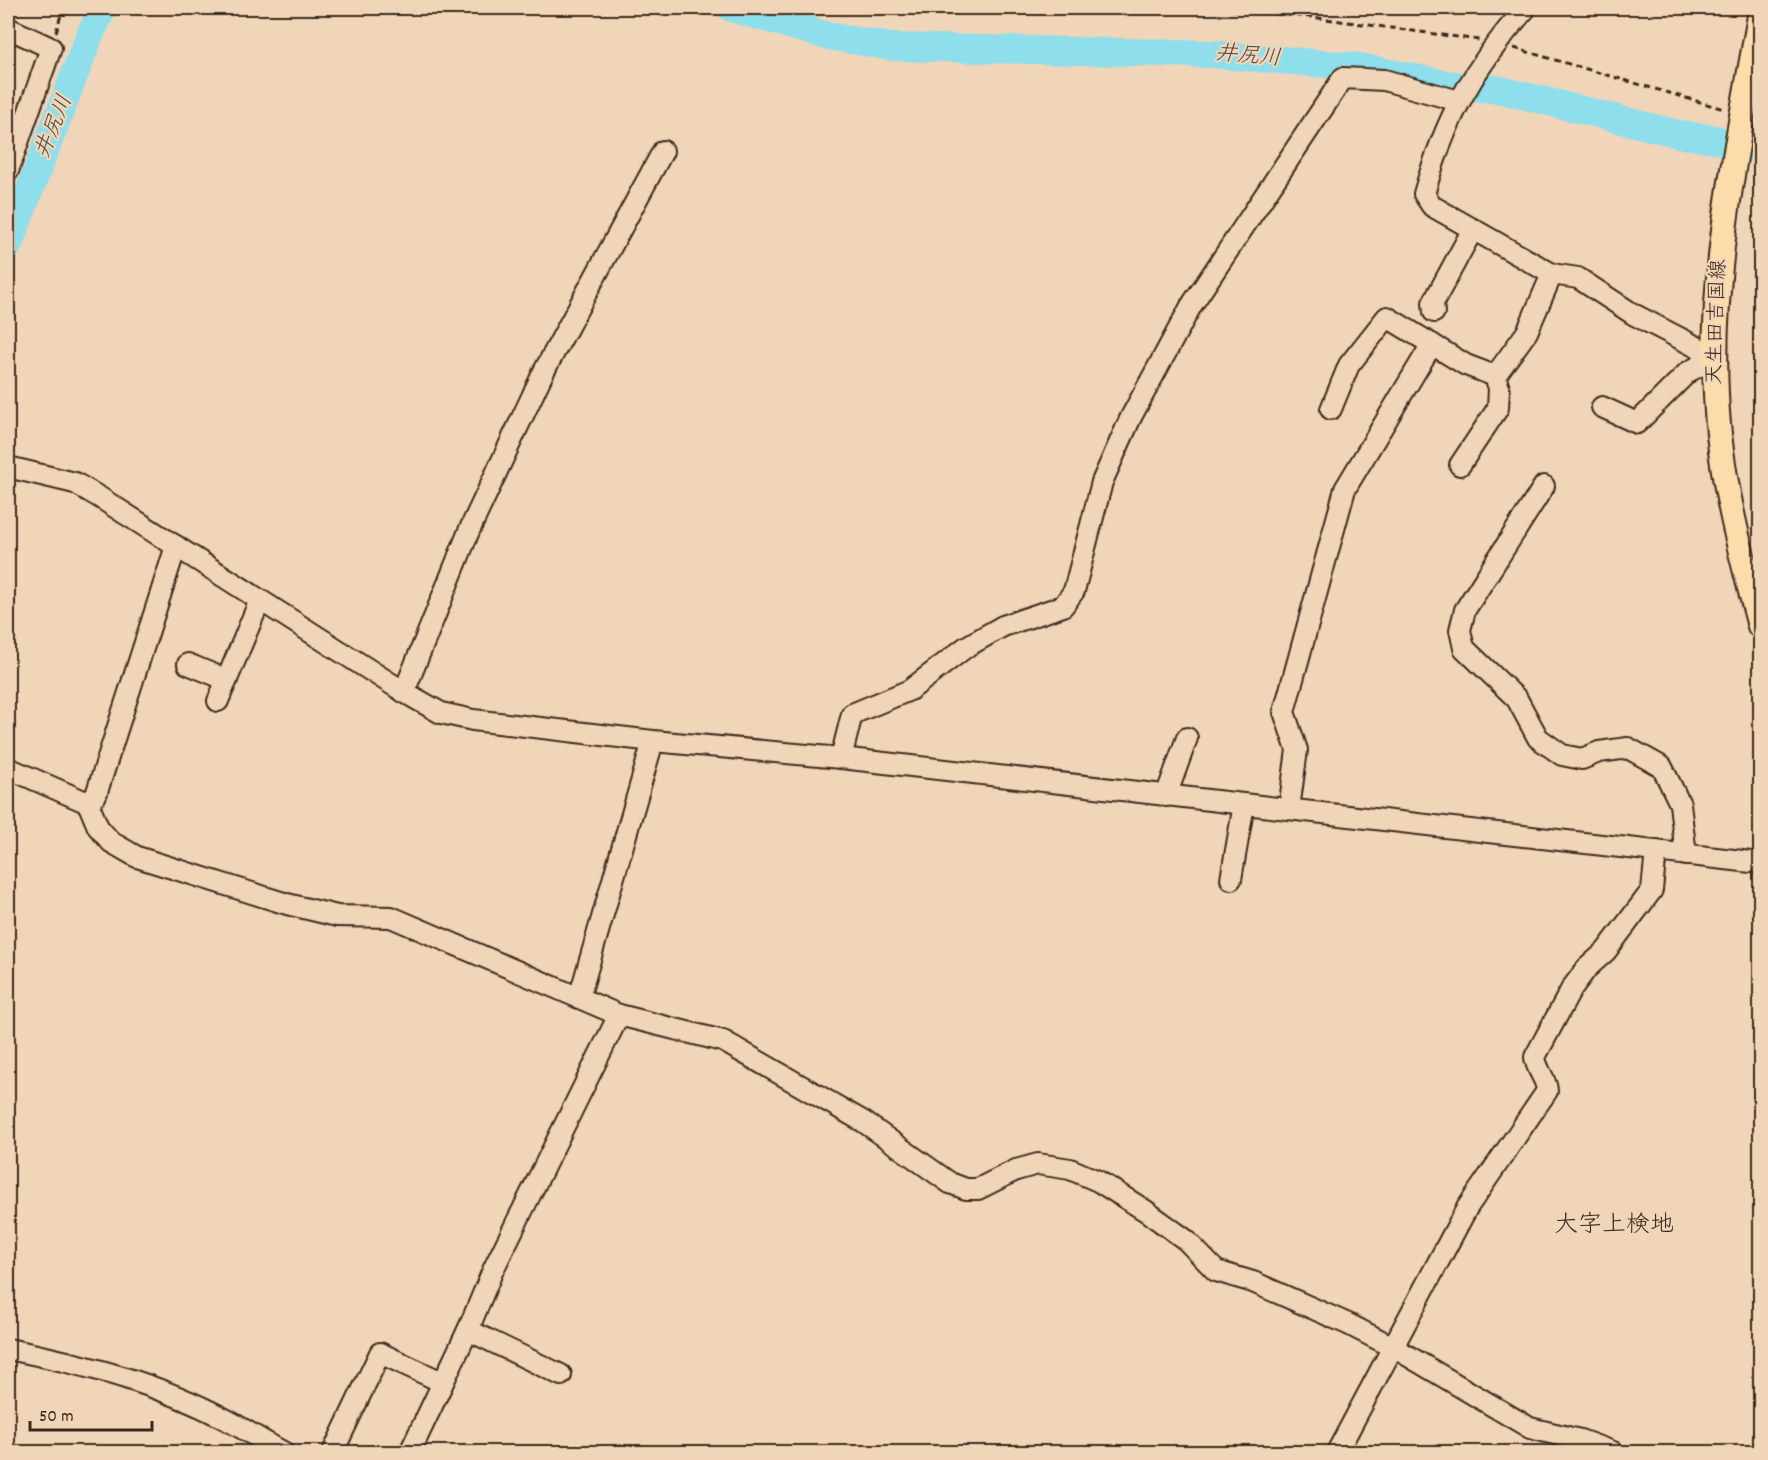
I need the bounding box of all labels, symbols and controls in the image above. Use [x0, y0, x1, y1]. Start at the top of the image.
water label: 井尻川 [1214, 39, 1282, 75]
water label: 井尻川 [28, 91, 82, 163]
street label: 天生田吉国線 [1701, 259, 1735, 385]
district label: 大字上検地 [1554, 1209, 1674, 1243]
scale bar [30, 1394, 152, 1432]
text: 50 m [39, 1405, 74, 1430]

